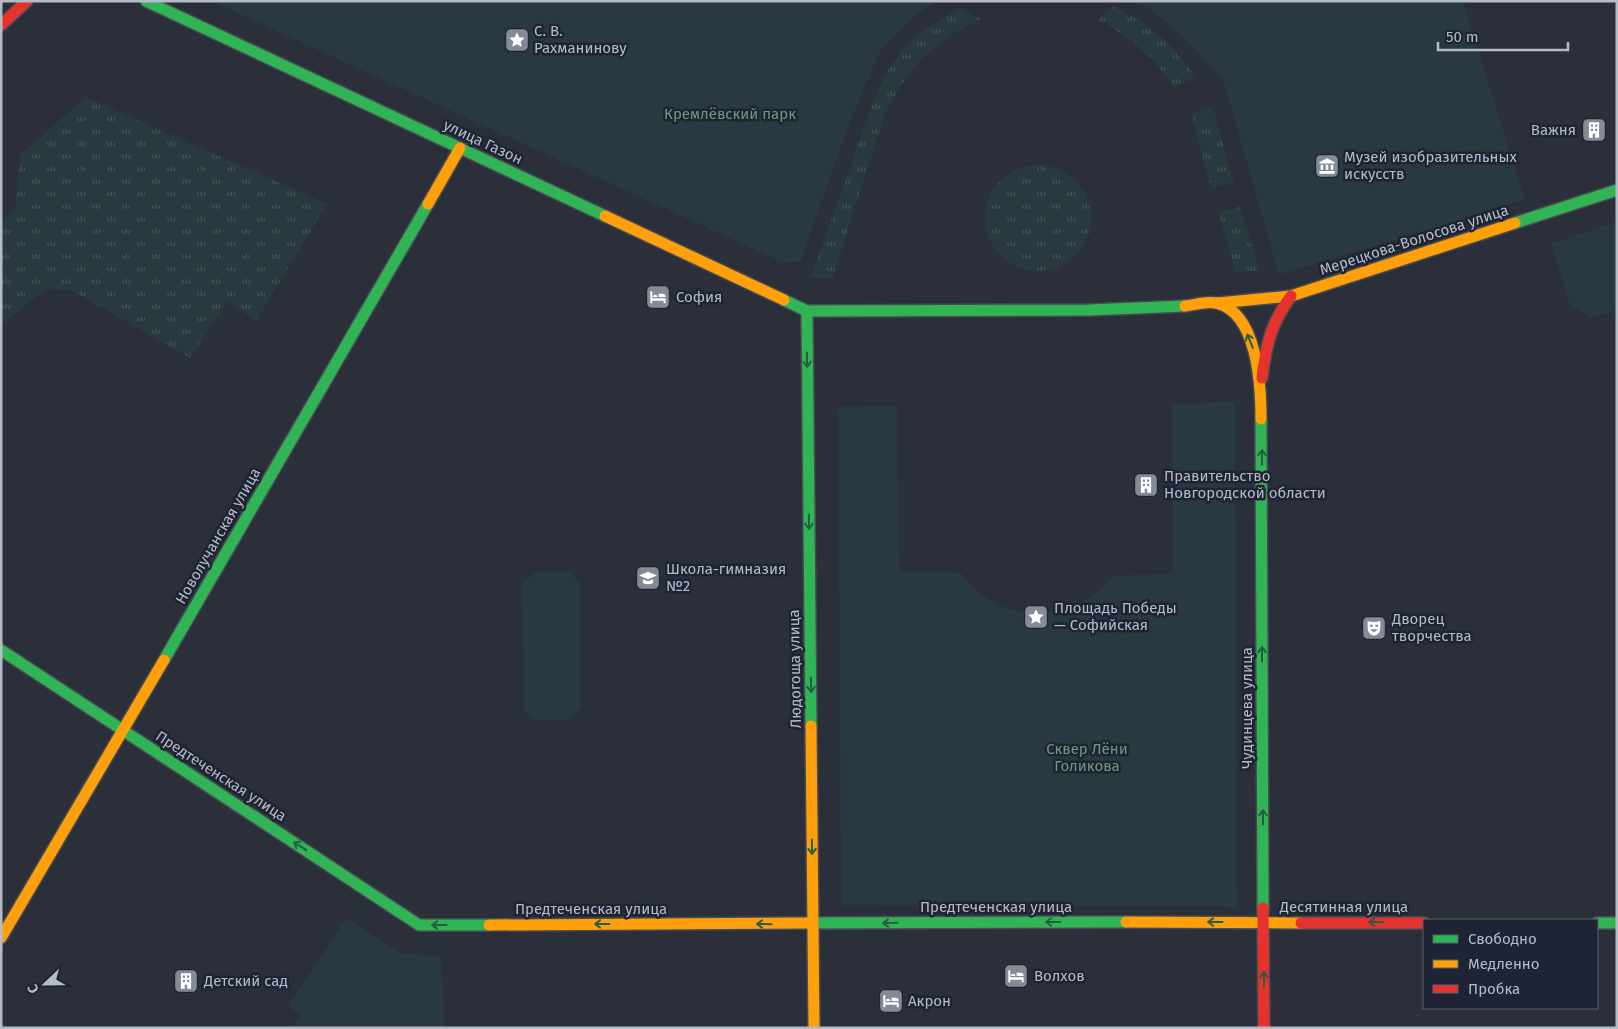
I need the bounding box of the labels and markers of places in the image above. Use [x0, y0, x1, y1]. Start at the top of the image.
place label: С. В. Рахманинову [534, 22, 627, 57]
place icon: С. В. Рахманинову [504, 27, 530, 53]
building icon: Важня [1581, 117, 1607, 143]
place label: Важня [1531, 121, 1576, 139]
place label: Музей изобразительных искусств [1344, 148, 1517, 183]
museum icon: Музей изобразительных искусств [1314, 153, 1340, 179]
hotel icon: София [645, 284, 671, 310]
place label: София [676, 288, 722, 306]
place label: Правительство Новгородской области [1164, 467, 1326, 502]
building icon: Правительство Новгородской области [1133, 472, 1159, 498]
place label: Школа-гимназия №2 [666, 560, 786, 595]
school or university icon: Школа-гимназия №2 [635, 565, 661, 591]
place label: Площадь Победы — Софийская [1054, 599, 1177, 634]
place icon: Площадь Победы — Софийская [1023, 604, 1049, 630]
place label: Дворец творчества [1391, 610, 1472, 645]
theatre icon: Дворец творчества [1361, 615, 1387, 641]
hotel icon: Волхов [1003, 963, 1029, 989]
place label: Волхов [1034, 967, 1085, 985]
building icon: Детский сад [173, 968, 199, 994]
place label: Детский сад [203, 972, 288, 990]
hotel icon: Акрон [878, 988, 904, 1014]
place label: Акрон [908, 992, 951, 1010]

